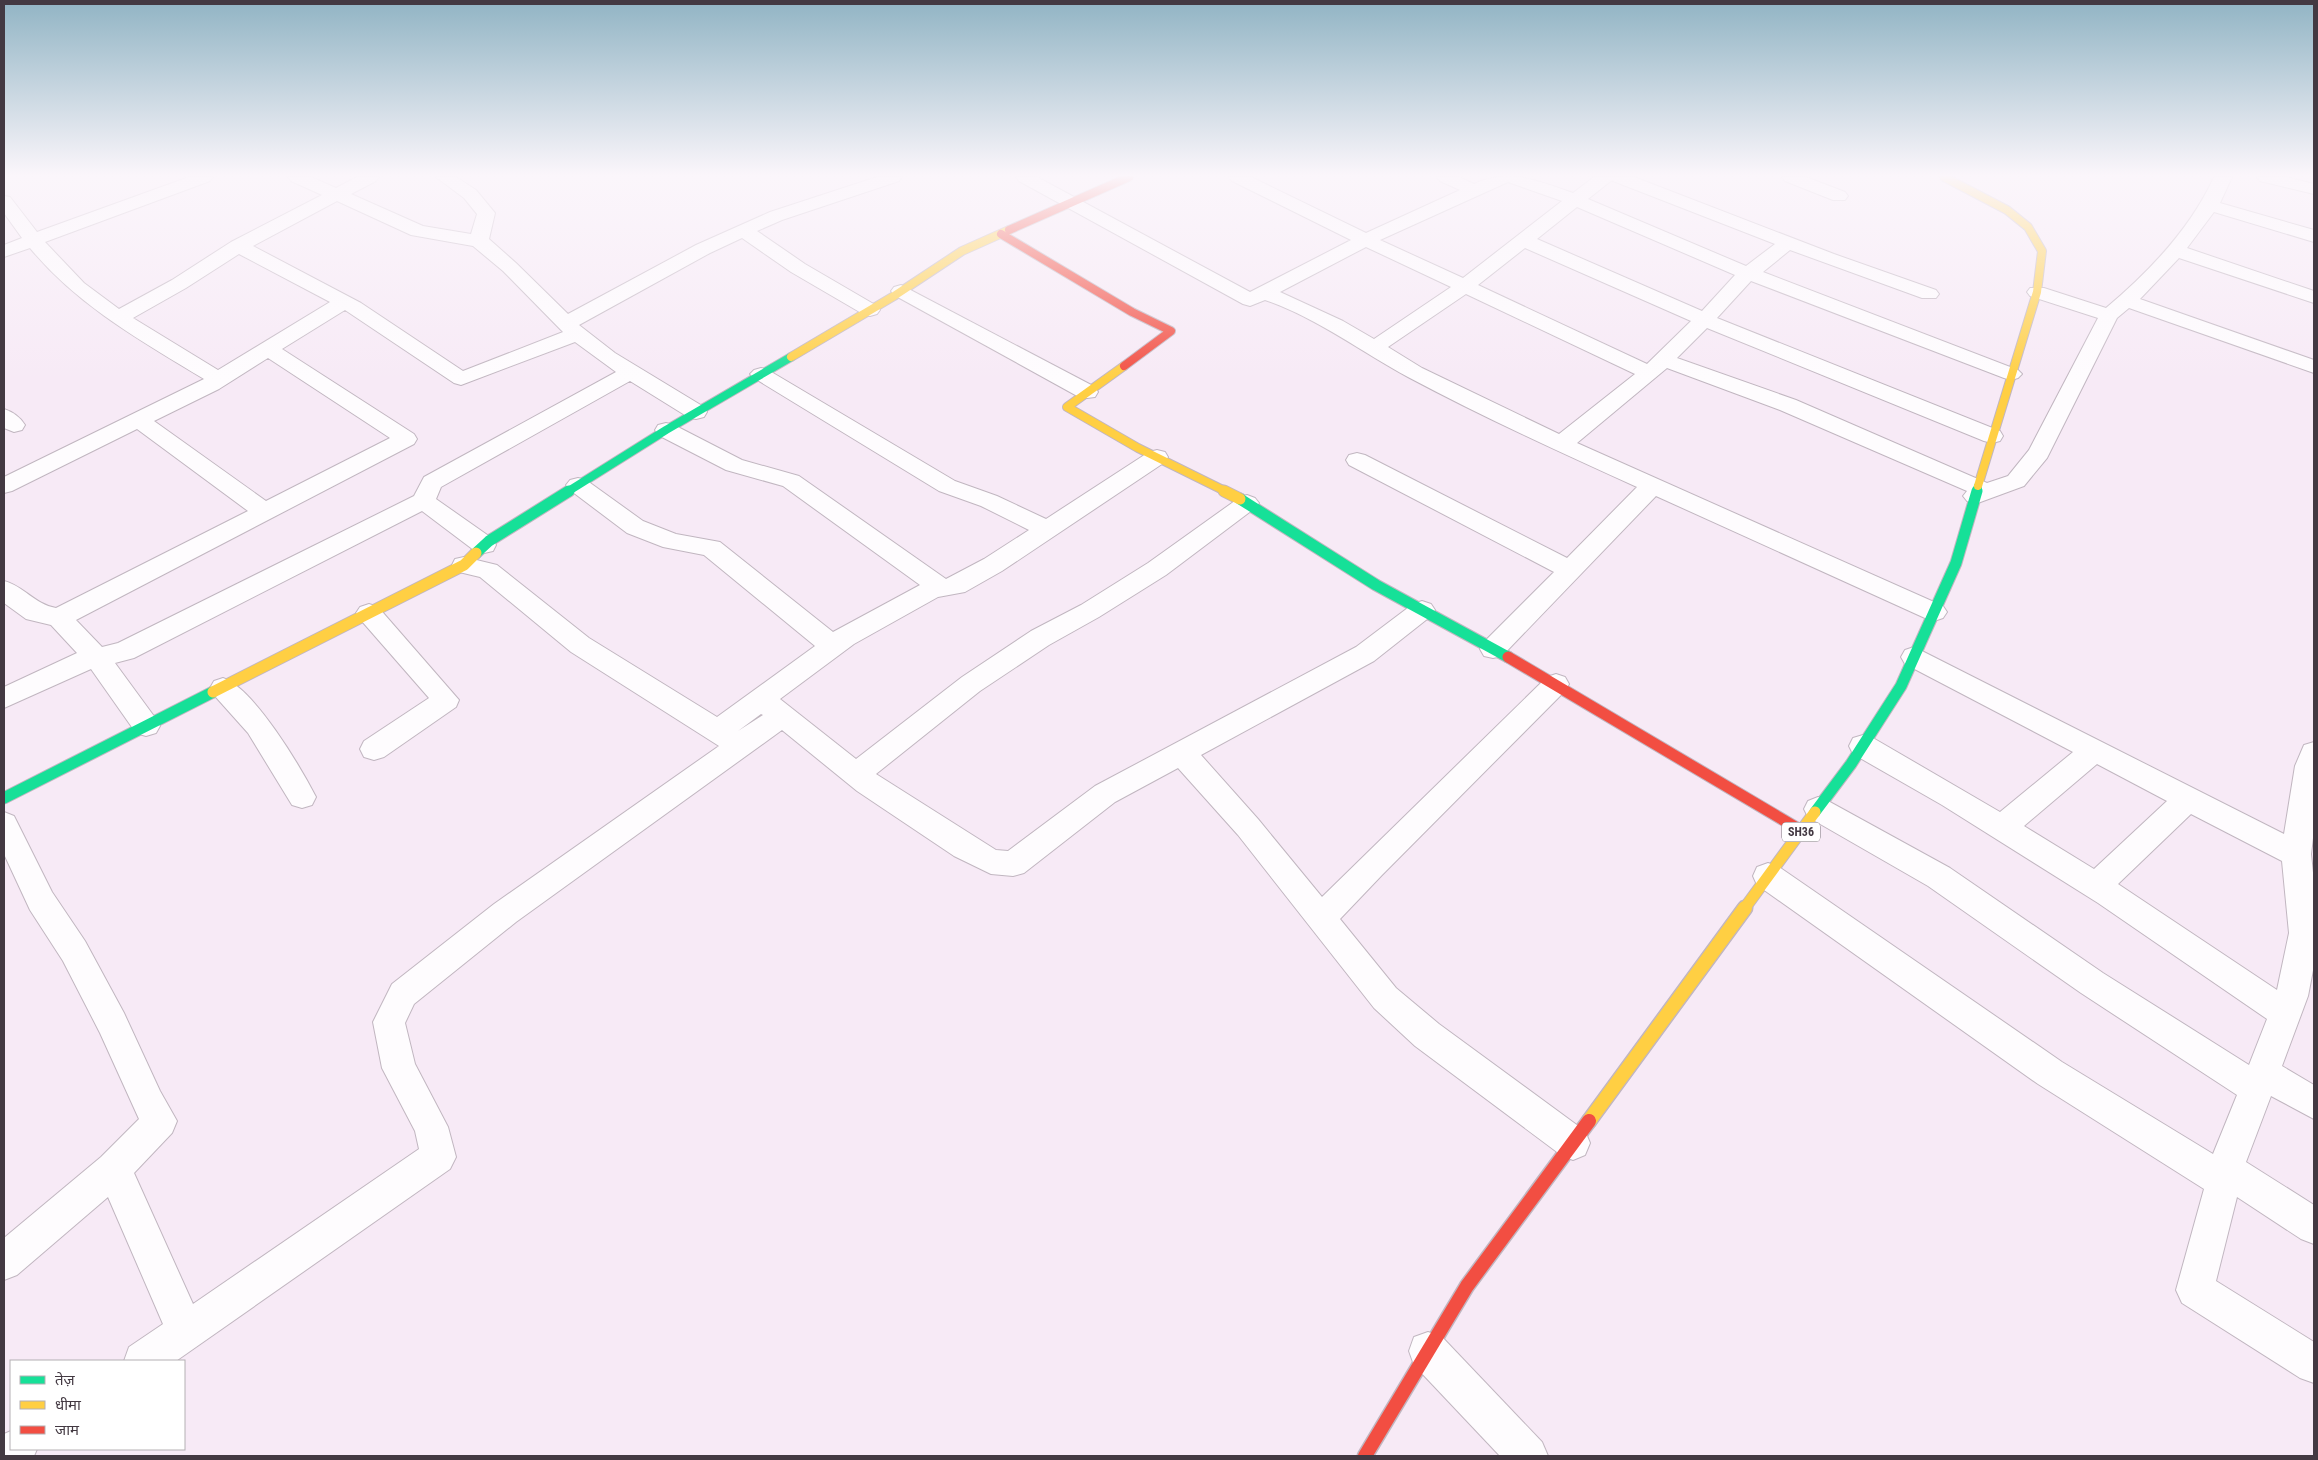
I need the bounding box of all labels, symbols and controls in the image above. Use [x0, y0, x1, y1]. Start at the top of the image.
road number: SH36 [1782, 822, 1820, 842]
legend [10, 1360, 185, 1450]
text: तेज़ [55, 1371, 76, 1389]
text: धीमा [55, 1396, 82, 1414]
text: जाम [55, 1421, 80, 1439]

